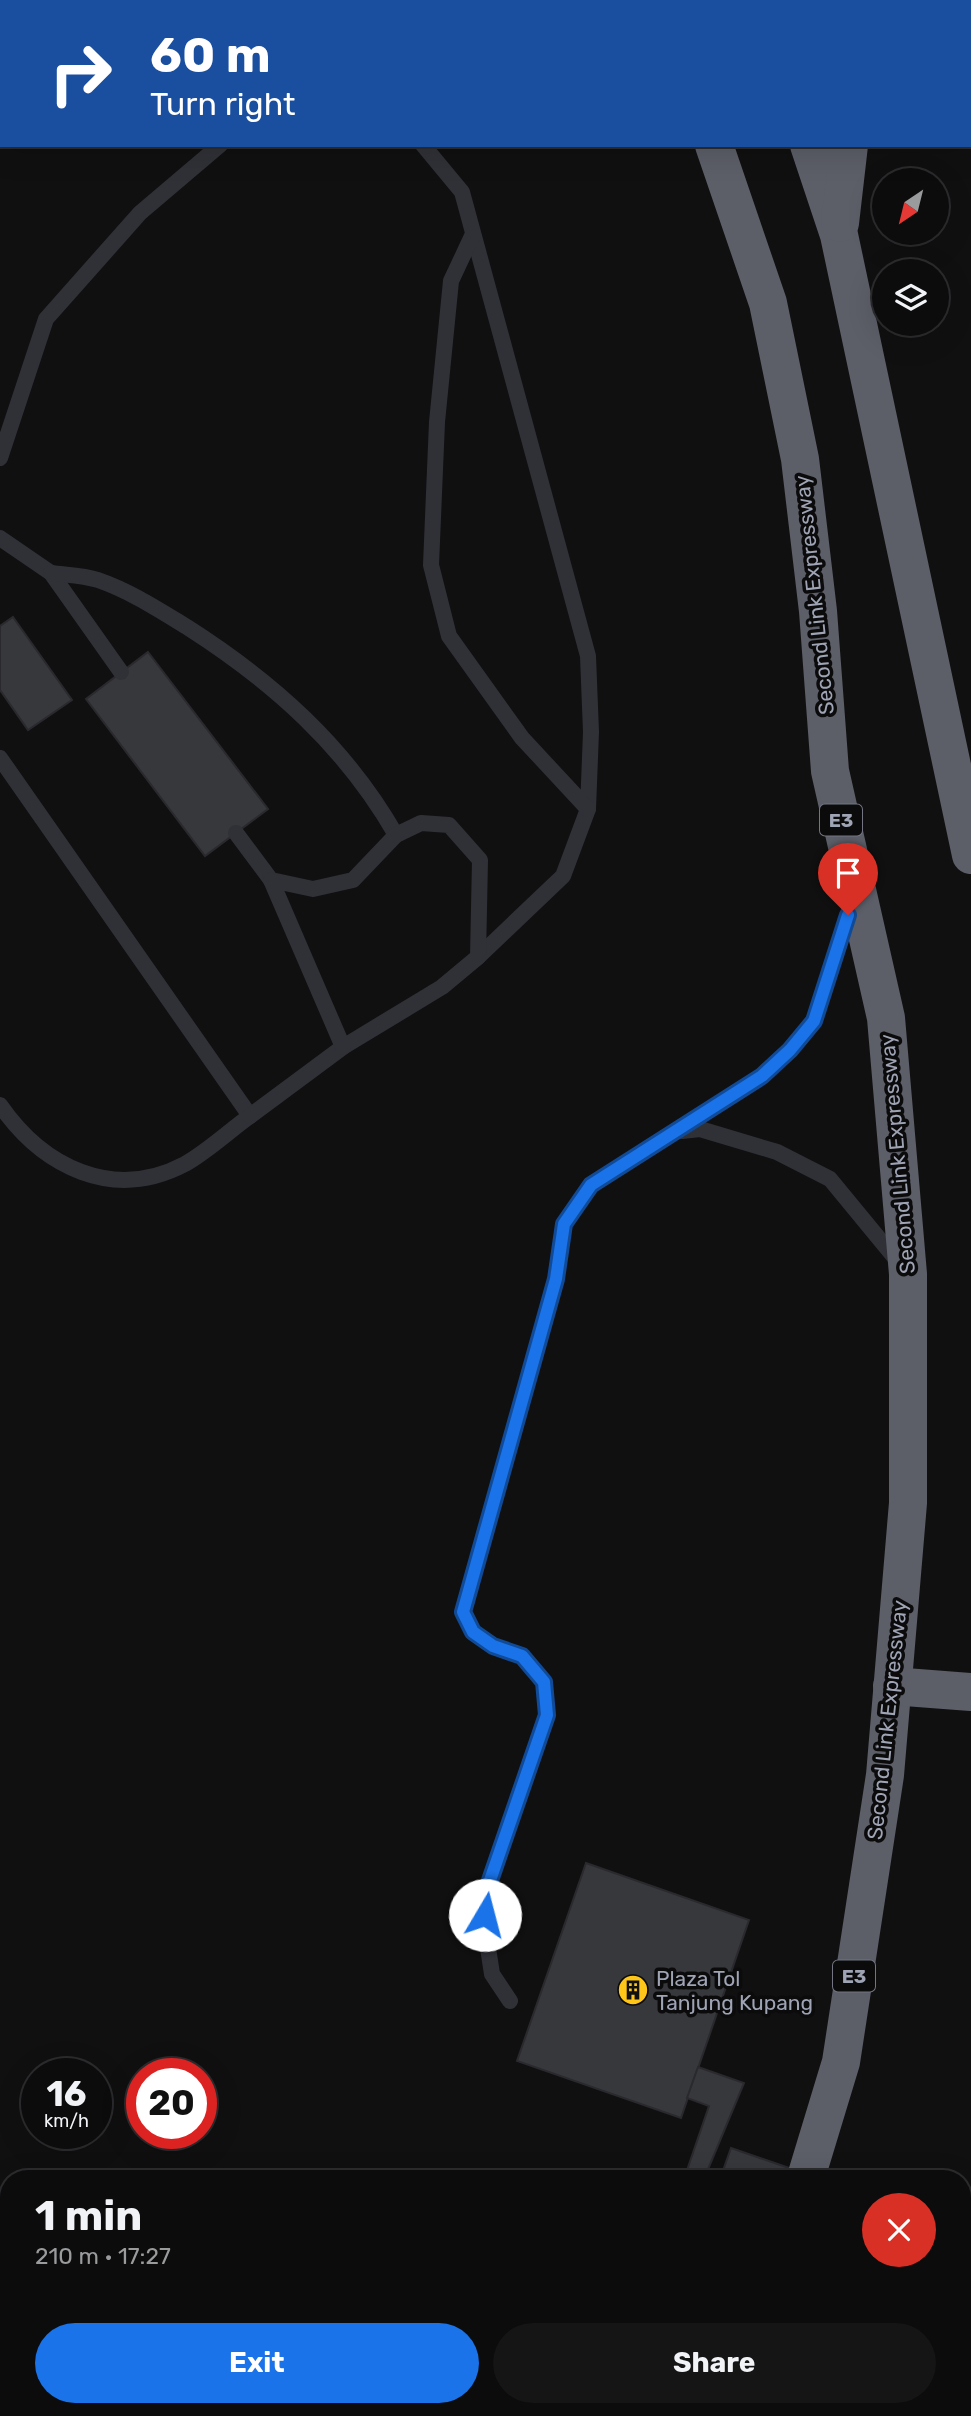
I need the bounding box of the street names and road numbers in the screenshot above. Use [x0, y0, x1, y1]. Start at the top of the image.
street label: Second Link Expressway [789, 473, 839, 716]
road number: E3 [820, 804, 862, 835]
street label: Second Link Expressway [874, 1032, 920, 1275]
street label: Second Link Expressway [862, 1598, 912, 1841]
road number: E3 [833, 1960, 875, 1992]

